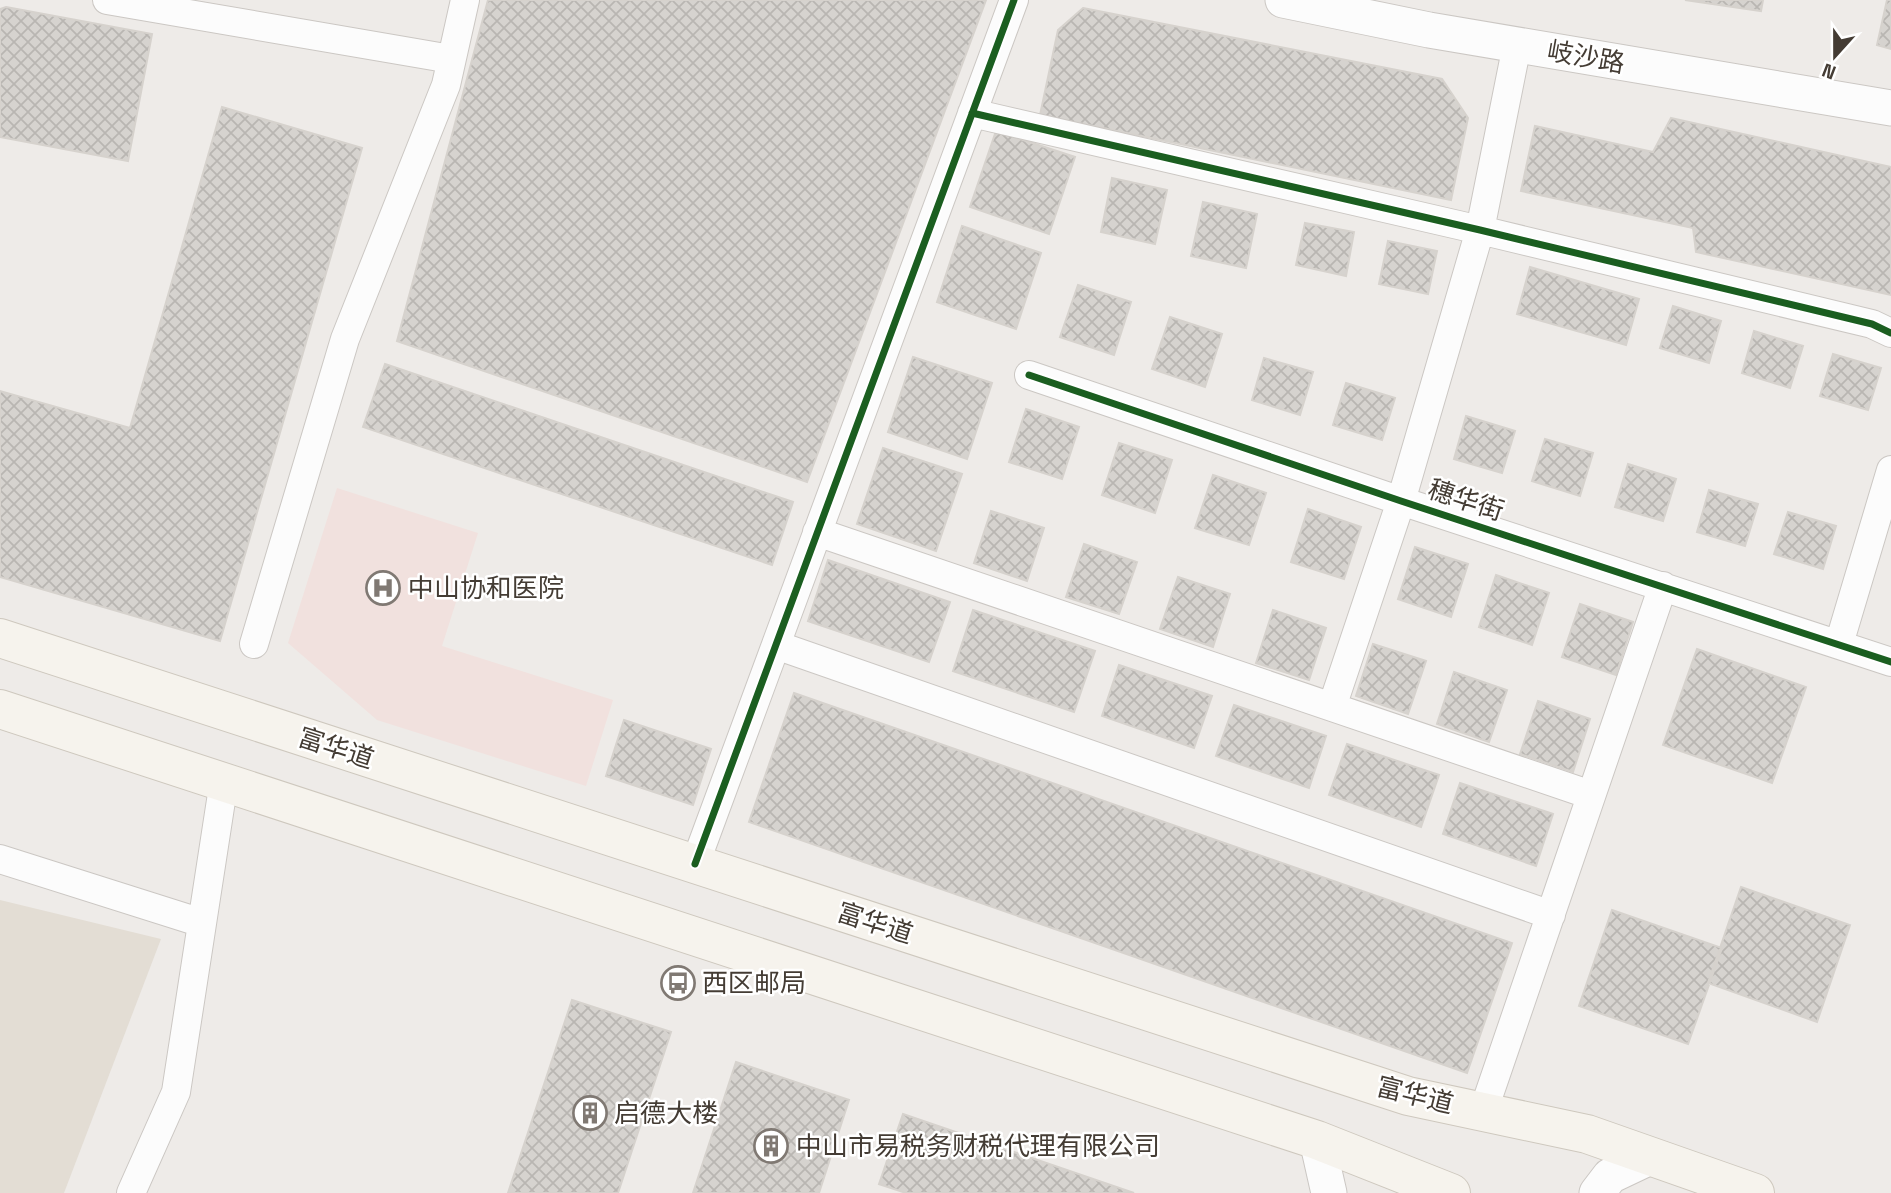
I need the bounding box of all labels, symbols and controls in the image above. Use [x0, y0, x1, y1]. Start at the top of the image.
north arrow [1800, 21, 1870, 91]
street label: 岐沙路 [1545, 33, 1627, 81]
text: N [1819, 57, 1840, 85]
street label: 穗华街 [1424, 472, 1508, 528]
hospital icon: 中山协和医院 [364, 569, 402, 607]
place label: 中山协和医院 [408, 571, 564, 605]
street label: 富华道 [294, 720, 378, 776]
street label: 富华道 [833, 895, 917, 951]
bus stop icon: 西区邮局 [659, 964, 697, 1002]
place label: 西区邮局 [702, 966, 806, 1000]
street label: 富华道 [1373, 1069, 1457, 1121]
building icon: 启德大楼 [571, 1094, 609, 1132]
place label: 启德大楼 [614, 1096, 718, 1130]
building icon: 中山市易税务财税代理有限公司 [752, 1127, 790, 1165]
place label: 中山市易税务财税代理有限公司 [796, 1129, 1160, 1163]

